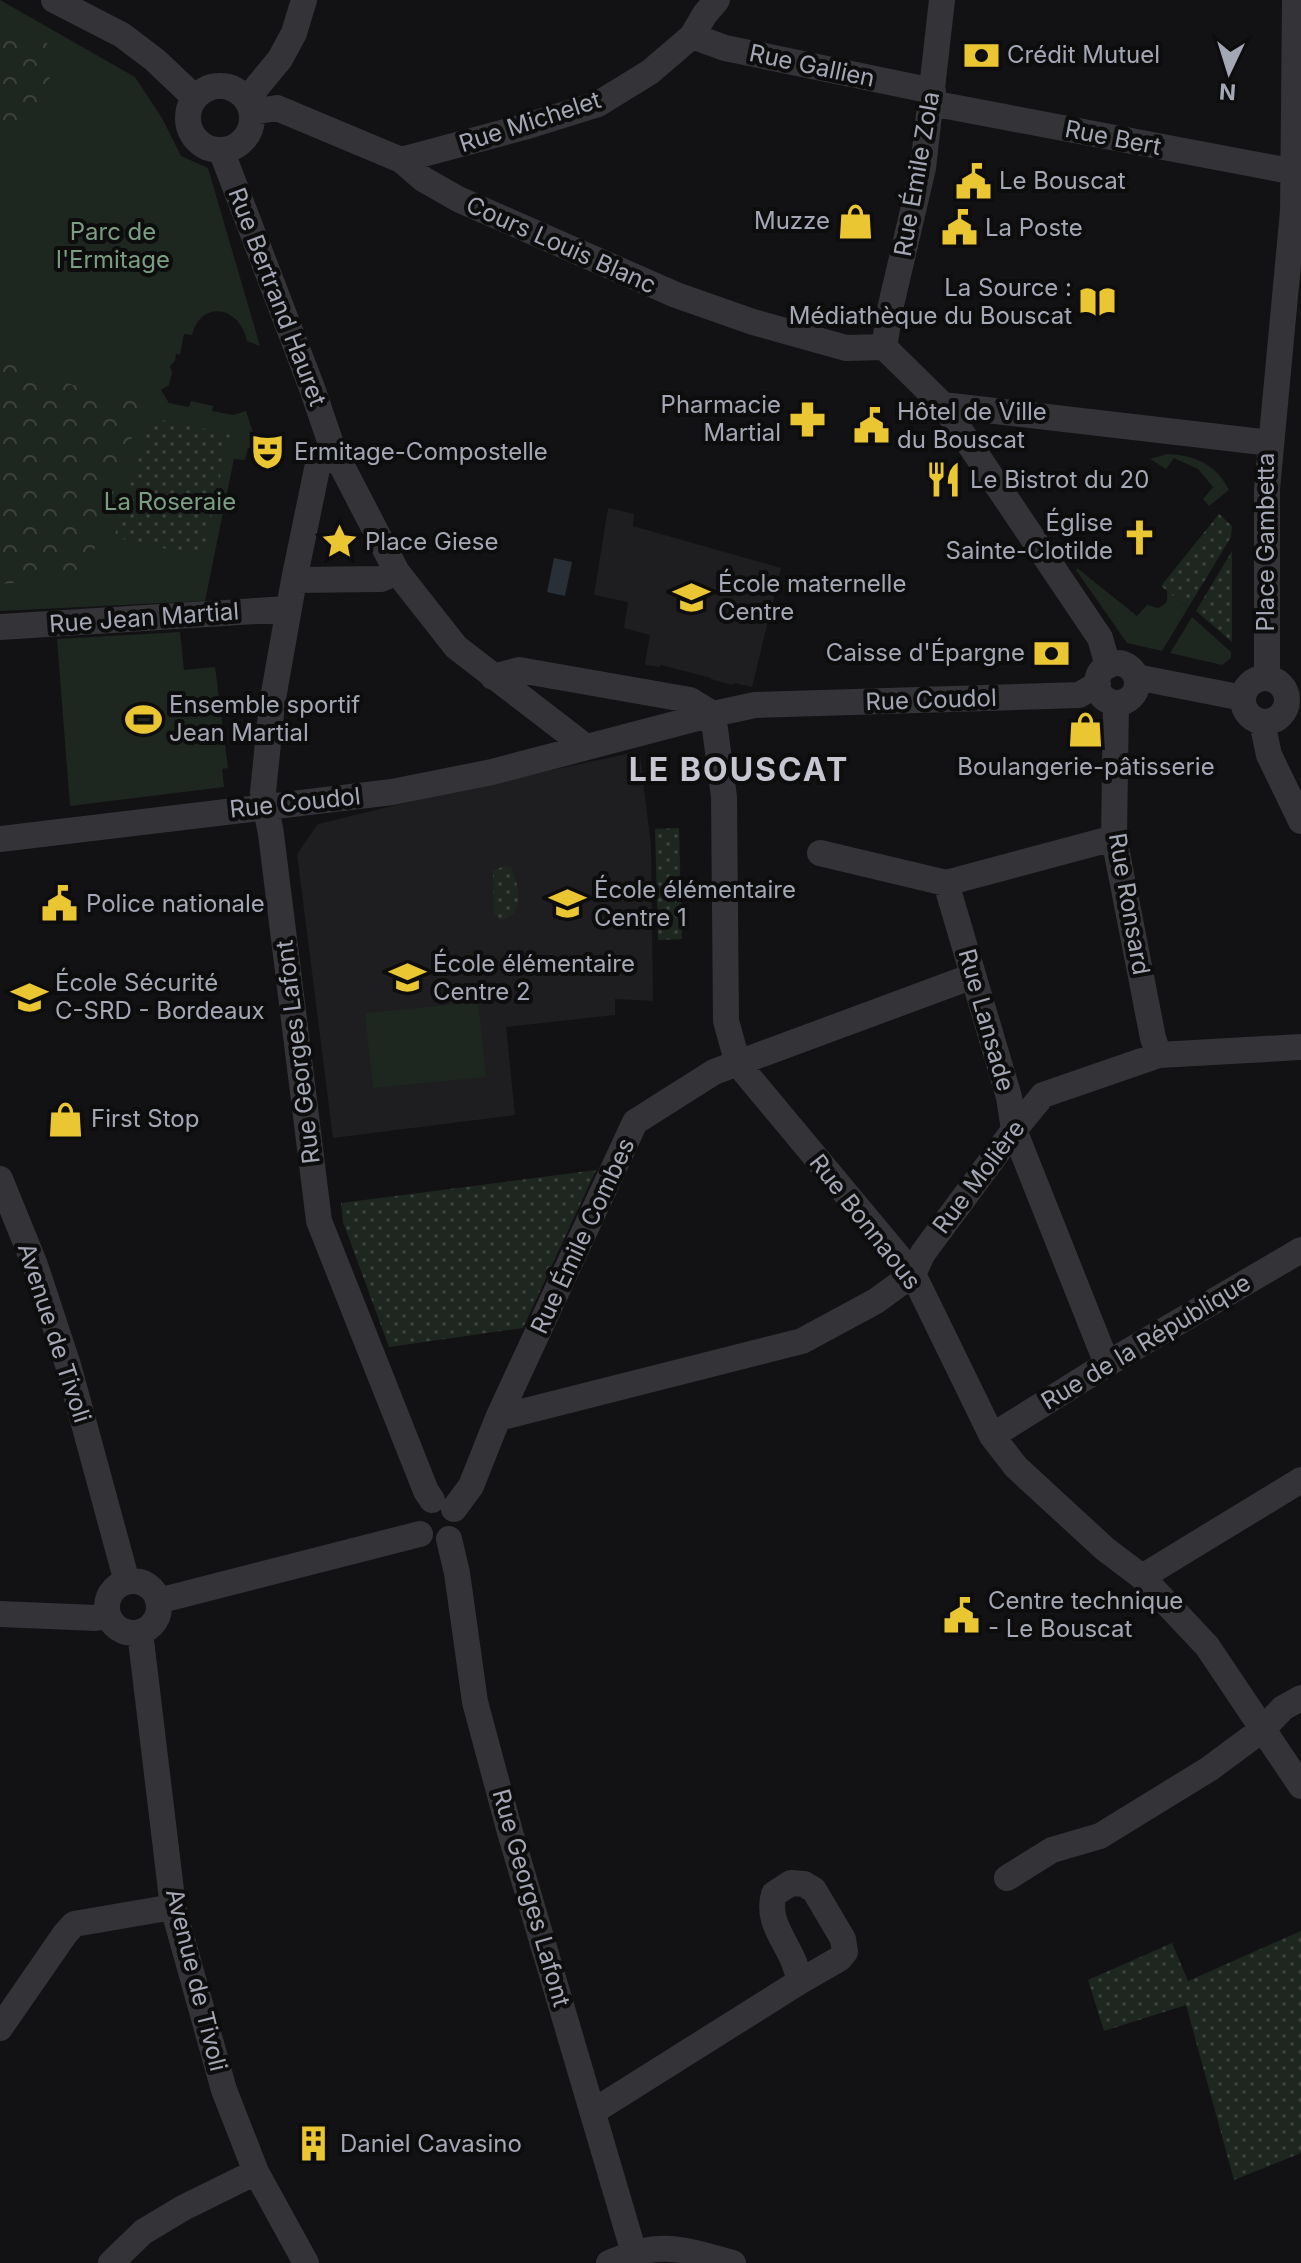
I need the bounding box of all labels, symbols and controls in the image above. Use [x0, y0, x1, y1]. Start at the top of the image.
north arrow [1189, 32, 1269, 112]
bank icon: Crédit Mutuel [962, 36, 1000, 74]
street label: Rue Gallien [747, 38, 877, 93]
place label: Crédit Mutuel [1007, 40, 1160, 69]
text: N [1218, 78, 1237, 106]
street label: Rue Michelet [455, 85, 605, 158]
street label: Rue Émile Zola [887, 89, 945, 259]
street label: Rue Bert [1063, 114, 1164, 161]
public building icon: Le Bouscat [954, 162, 992, 200]
place label: Le Bouscat [999, 166, 1126, 195]
street label: Rue Bertrand Hauret [222, 184, 333, 410]
street label: Cours Louis Blanc [462, 190, 661, 299]
shop icon: Muzze [837, 202, 875, 240]
place label: Muzze [754, 206, 830, 235]
public building icon: La Poste [940, 209, 978, 247]
place label: La Poste [985, 213, 1083, 242]
park label: Parc de l'Ermitage [56, 217, 170, 274]
place label: La Source : Médiathèque du Bouscat [789, 273, 1072, 330]
library icon: La Source : Médiathèque du Bouscat [1079, 283, 1117, 321]
place label: Pharmacie Martial [661, 390, 781, 447]
place label: Hôtel de Ville du Bouscat [897, 397, 1047, 454]
pharmacy icon: Pharmacie Martial [788, 400, 826, 438]
public building icon: Hôtel de Ville du Bouscat [852, 407, 890, 445]
theatre icon: Ermitage-Compostelle [249, 433, 287, 471]
place label: Ermitage-Compostelle [294, 437, 548, 466]
street label: Place Gambetta [1251, 453, 1280, 631]
restaurant icon: Le Bistrot du 20 [925, 461, 963, 499]
place label: Le Bistrot du 20 [970, 465, 1149, 494]
park label: La Roseraie [104, 487, 236, 516]
place label: Église Sainte-Clotilde [946, 507, 1113, 565]
church icon: Église Sainte-Clotilde [1120, 518, 1158, 556]
place icon: Place Giese [320, 523, 358, 561]
place label: Place Giese [365, 527, 498, 556]
place label: École maternelle Centre [718, 568, 906, 626]
school or university icon: École maternelle Centre [673, 579, 711, 617]
street label: Rue Jean Martial [48, 596, 240, 639]
bank icon: Caisse d'Épargne [1032, 634, 1070, 672]
place label: Caisse d'Épargne [826, 637, 1025, 667]
street label: Rue Coudol [865, 683, 997, 716]
place label: Ensemble sportif Jean Martial [169, 690, 360, 747]
sports icon: Ensemble sportif Jean Martial [124, 700, 162, 738]
shop icon: Boulangerie-pâtisserie [1067, 711, 1105, 749]
district label: LE BOUSCAT [629, 750, 849, 789]
place label: Boulangerie-pâtisserie [957, 752, 1215, 781]
street label: Rue Coudol [228, 781, 362, 824]
street label: Rue Ronsard [1103, 831, 1156, 977]
place label: École élémentaire Centre 1 [594, 874, 796, 932]
public building icon: Police nationale [41, 885, 79, 923]
school or university icon: École élémentaire Centre 1 [549, 885, 587, 923]
place label: Police nationale [86, 889, 265, 918]
street label: Rue Georges Lafont [269, 938, 326, 1166]
street label: Rue Lansade [952, 945, 1021, 1094]
place label: École élémentaire Centre 2 [433, 948, 635, 1006]
school or university icon: École élémentaire Centre 2 [388, 959, 426, 997]
place label: École Sécurité C-SRD - Bordeaux [55, 967, 265, 1025]
school or university icon: École Sécurité C-SRD - Bordeaux [10, 978, 48, 1016]
shop icon: First Stop [46, 1100, 84, 1138]
place label: First Stop [91, 1104, 199, 1133]
street label: Rue Molière [926, 1114, 1031, 1239]
street label: Rue Émile Combes [524, 1133, 641, 1338]
street label: Rue Bonnaous [804, 1148, 927, 1295]
street label: Avenue de Tivoli [12, 1240, 97, 1426]
street label: Rue de la République [1036, 1268, 1256, 1416]
place label: Centre technique - Le Bouscat [988, 1586, 1183, 1643]
public building icon: Centre technique - Le Bouscat [943, 1596, 981, 1634]
street label: Rue Georges Lafont [487, 1786, 576, 2010]
street label: Avenue de Tivoli [160, 1886, 233, 2074]
building icon: Daniel Cavasino [295, 2125, 333, 2163]
place label: Daniel Cavasino [340, 2129, 522, 2158]

